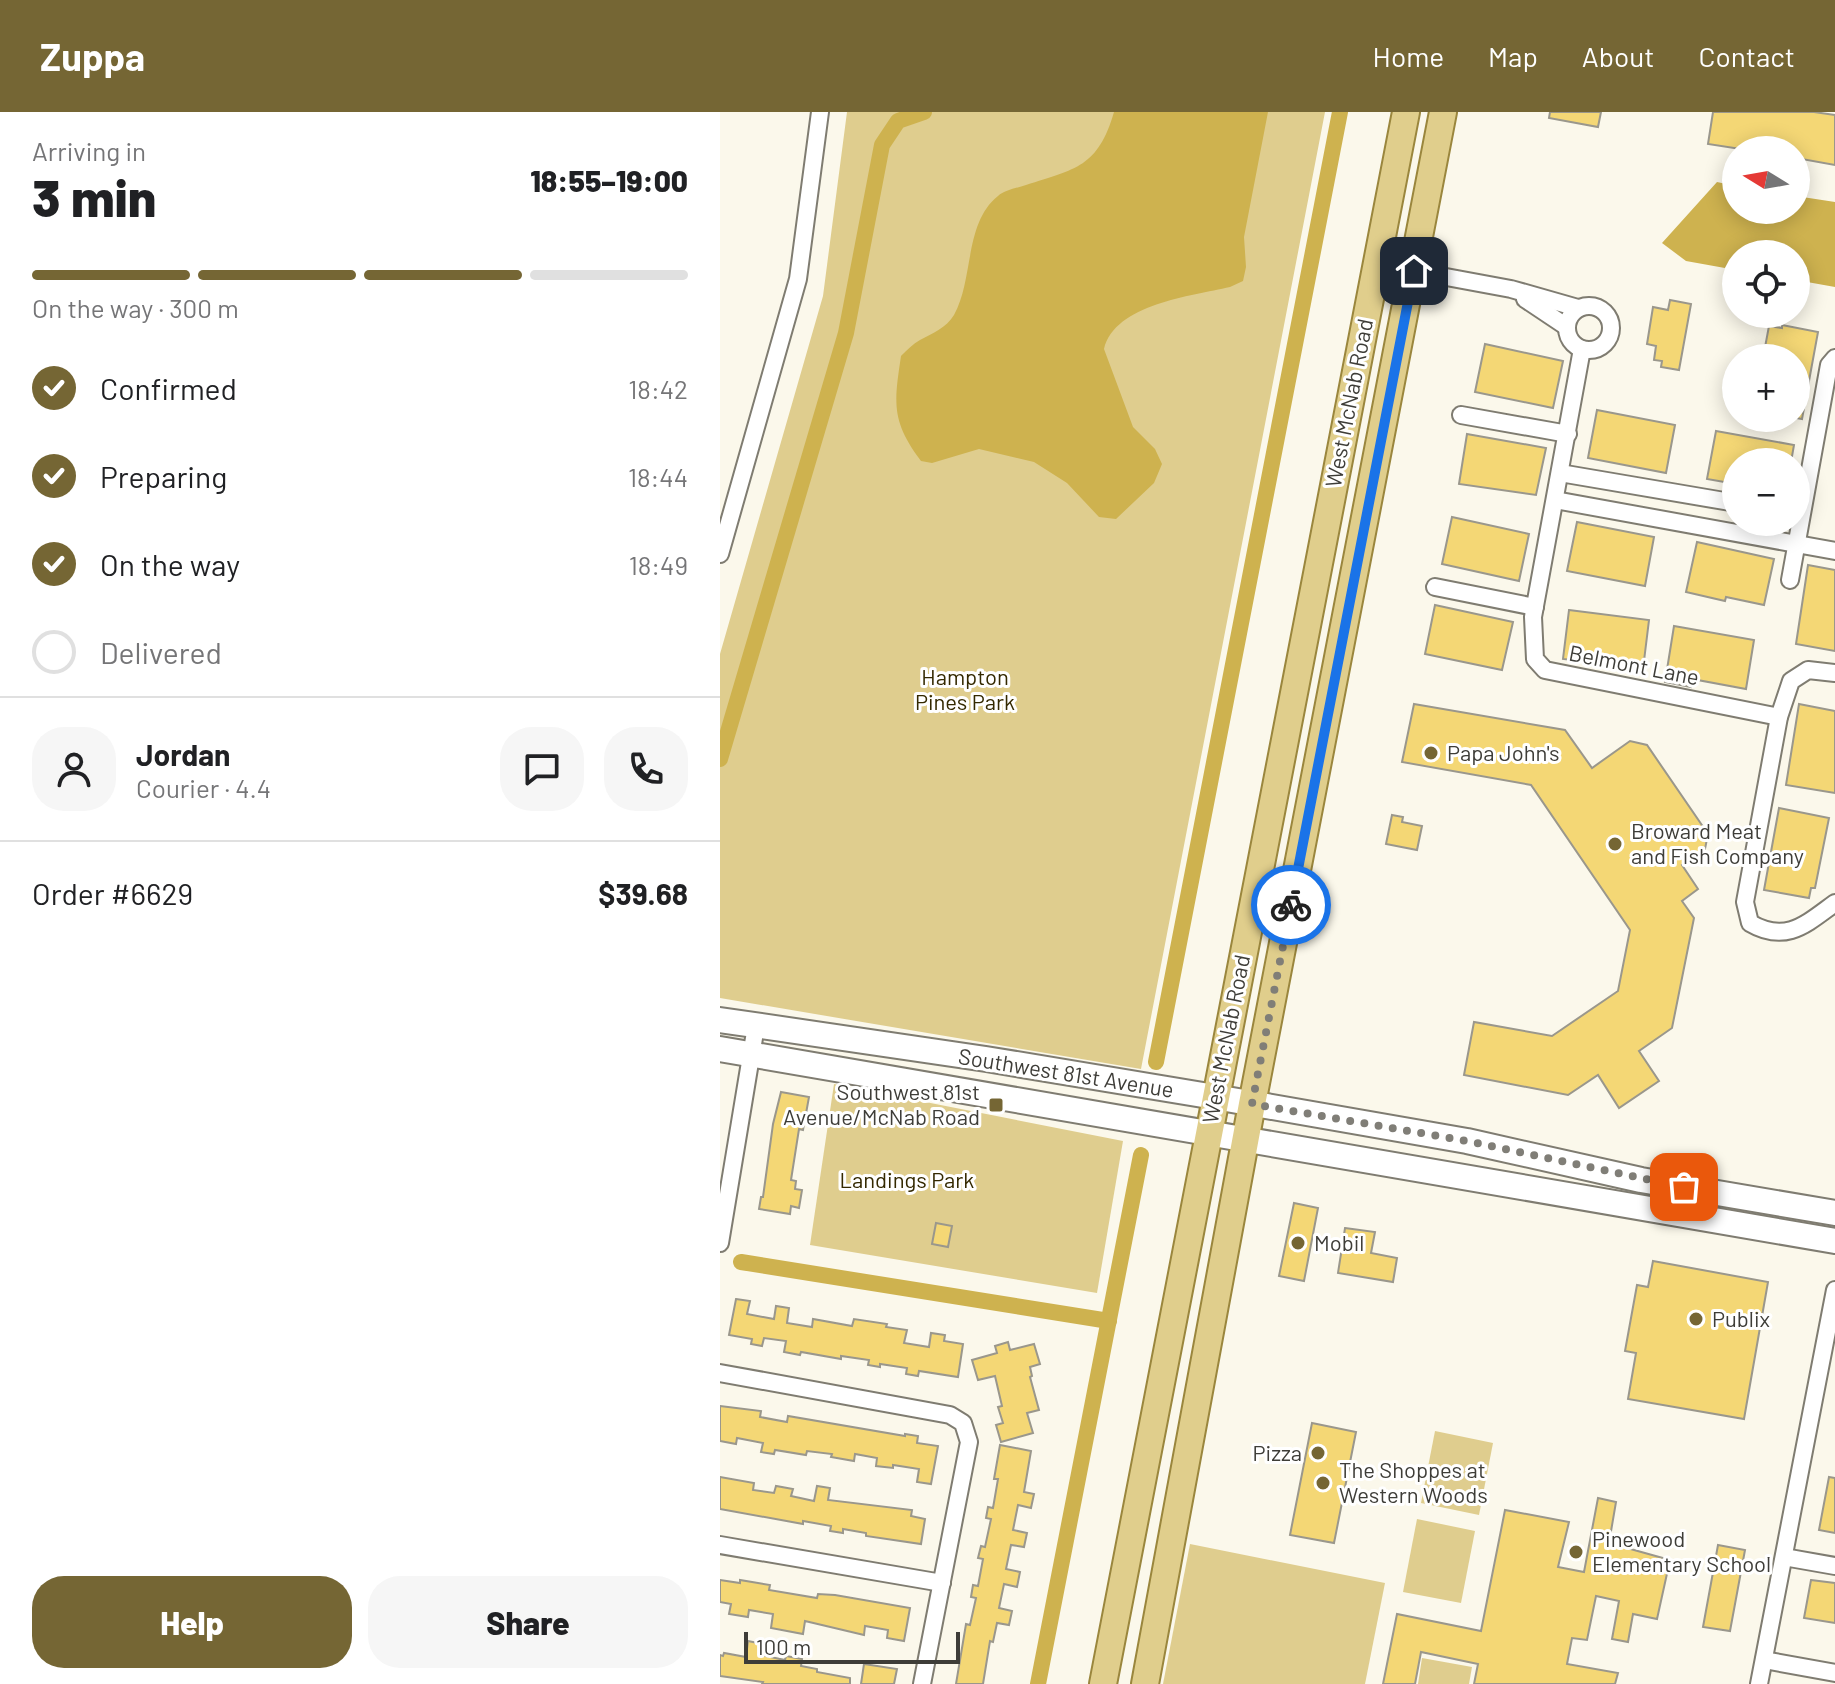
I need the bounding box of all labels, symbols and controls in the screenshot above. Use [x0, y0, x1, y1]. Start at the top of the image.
text: Zuppa [40, 33, 145, 79]
text: Home [1373, 39, 1444, 73]
text: Map [1488, 39, 1538, 73]
text: About [1582, 39, 1654, 73]
text: Contact [1698, 39, 1795, 73]
text: Arriving in [32, 135, 146, 166]
north arrow [1722, 136, 1810, 224]
map controls [1722, 136, 1810, 536]
text: 18:55–19:00 [530, 162, 688, 198]
text: 3 min [32, 165, 156, 227]
pin [1380, 237, 1448, 305]
button: locate [1722, 240, 1810, 328]
icon: home [1392, 249, 1436, 293]
text: On the way · 300 m [32, 292, 239, 323]
street label: West McNab Road [1319, 316, 1377, 489]
button: + [1722, 344, 1810, 432]
icon: check [32, 366, 76, 410]
text: Confirmed [100, 370, 237, 406]
text: 18:42 [628, 373, 688, 404]
button: − [1722, 448, 1810, 536]
icon: check [32, 454, 76, 498]
text: Preparing [100, 458, 227, 494]
text: 18:44 [628, 461, 688, 492]
icon: check [32, 542, 76, 586]
text: On the way [100, 546, 240, 582]
text: 18:49 [629, 549, 688, 580]
text: Delivered [100, 634, 222, 670]
street label: Belmont Lane [1567, 639, 1701, 689]
park label: Hampton Pines Park [915, 663, 1015, 714]
button: person [32, 727, 116, 811]
button: chat [500, 727, 584, 811]
button: phone [604, 727, 688, 811]
text: Jordan [136, 736, 231, 772]
place label: Papa John's [1447, 739, 1560, 765]
marker: Papa John's [1422, 744, 1440, 762]
text: Courier · 4.4 [136, 772, 271, 803]
place label: Broward Meat and Fish Company [1631, 817, 1804, 868]
marker: Broward Meat and Fish Company [1606, 835, 1624, 853]
courier [1251, 865, 1331, 945]
text: Order #6629 [32, 875, 193, 911]
text: $39.68 [598, 875, 688, 911]
icon: bike [1269, 883, 1313, 927]
street label: West McNab Road [1196, 952, 1254, 1125]
street label: Southwest 81st Avenue [957, 1042, 1176, 1102]
place label: Southwest 81st Avenue/McNab Road [783, 1078, 980, 1129]
marker: Southwest 81st Avenue/McNab Road [987, 1096, 1005, 1114]
pin [1650, 1153, 1718, 1221]
icon: bag [1662, 1165, 1706, 1209]
park label: Landings Park [840, 1166, 974, 1192]
place label: Mobil [1314, 1229, 1364, 1255]
marker: Mobil [1289, 1234, 1307, 1252]
place label: Publix [1712, 1305, 1770, 1331]
marker: Publix [1687, 1310, 1705, 1328]
place label: Pizza [1253, 1439, 1302, 1465]
marker: Pizza [1309, 1444, 1327, 1462]
place label: The Shoppes at Western Woods [1339, 1456, 1488, 1507]
marker: The Shoppes at Western Woods [1314, 1474, 1332, 1492]
place label: Pinewood Elementary School [1592, 1525, 1771, 1576]
marker: Pinewood Elementary School [1567, 1543, 1585, 1561]
button: Help [32, 1576, 352, 1668]
button: Share [368, 1576, 688, 1668]
scale bar [744, 1628, 960, 1664]
text: 100 m [756, 1633, 811, 1659]

